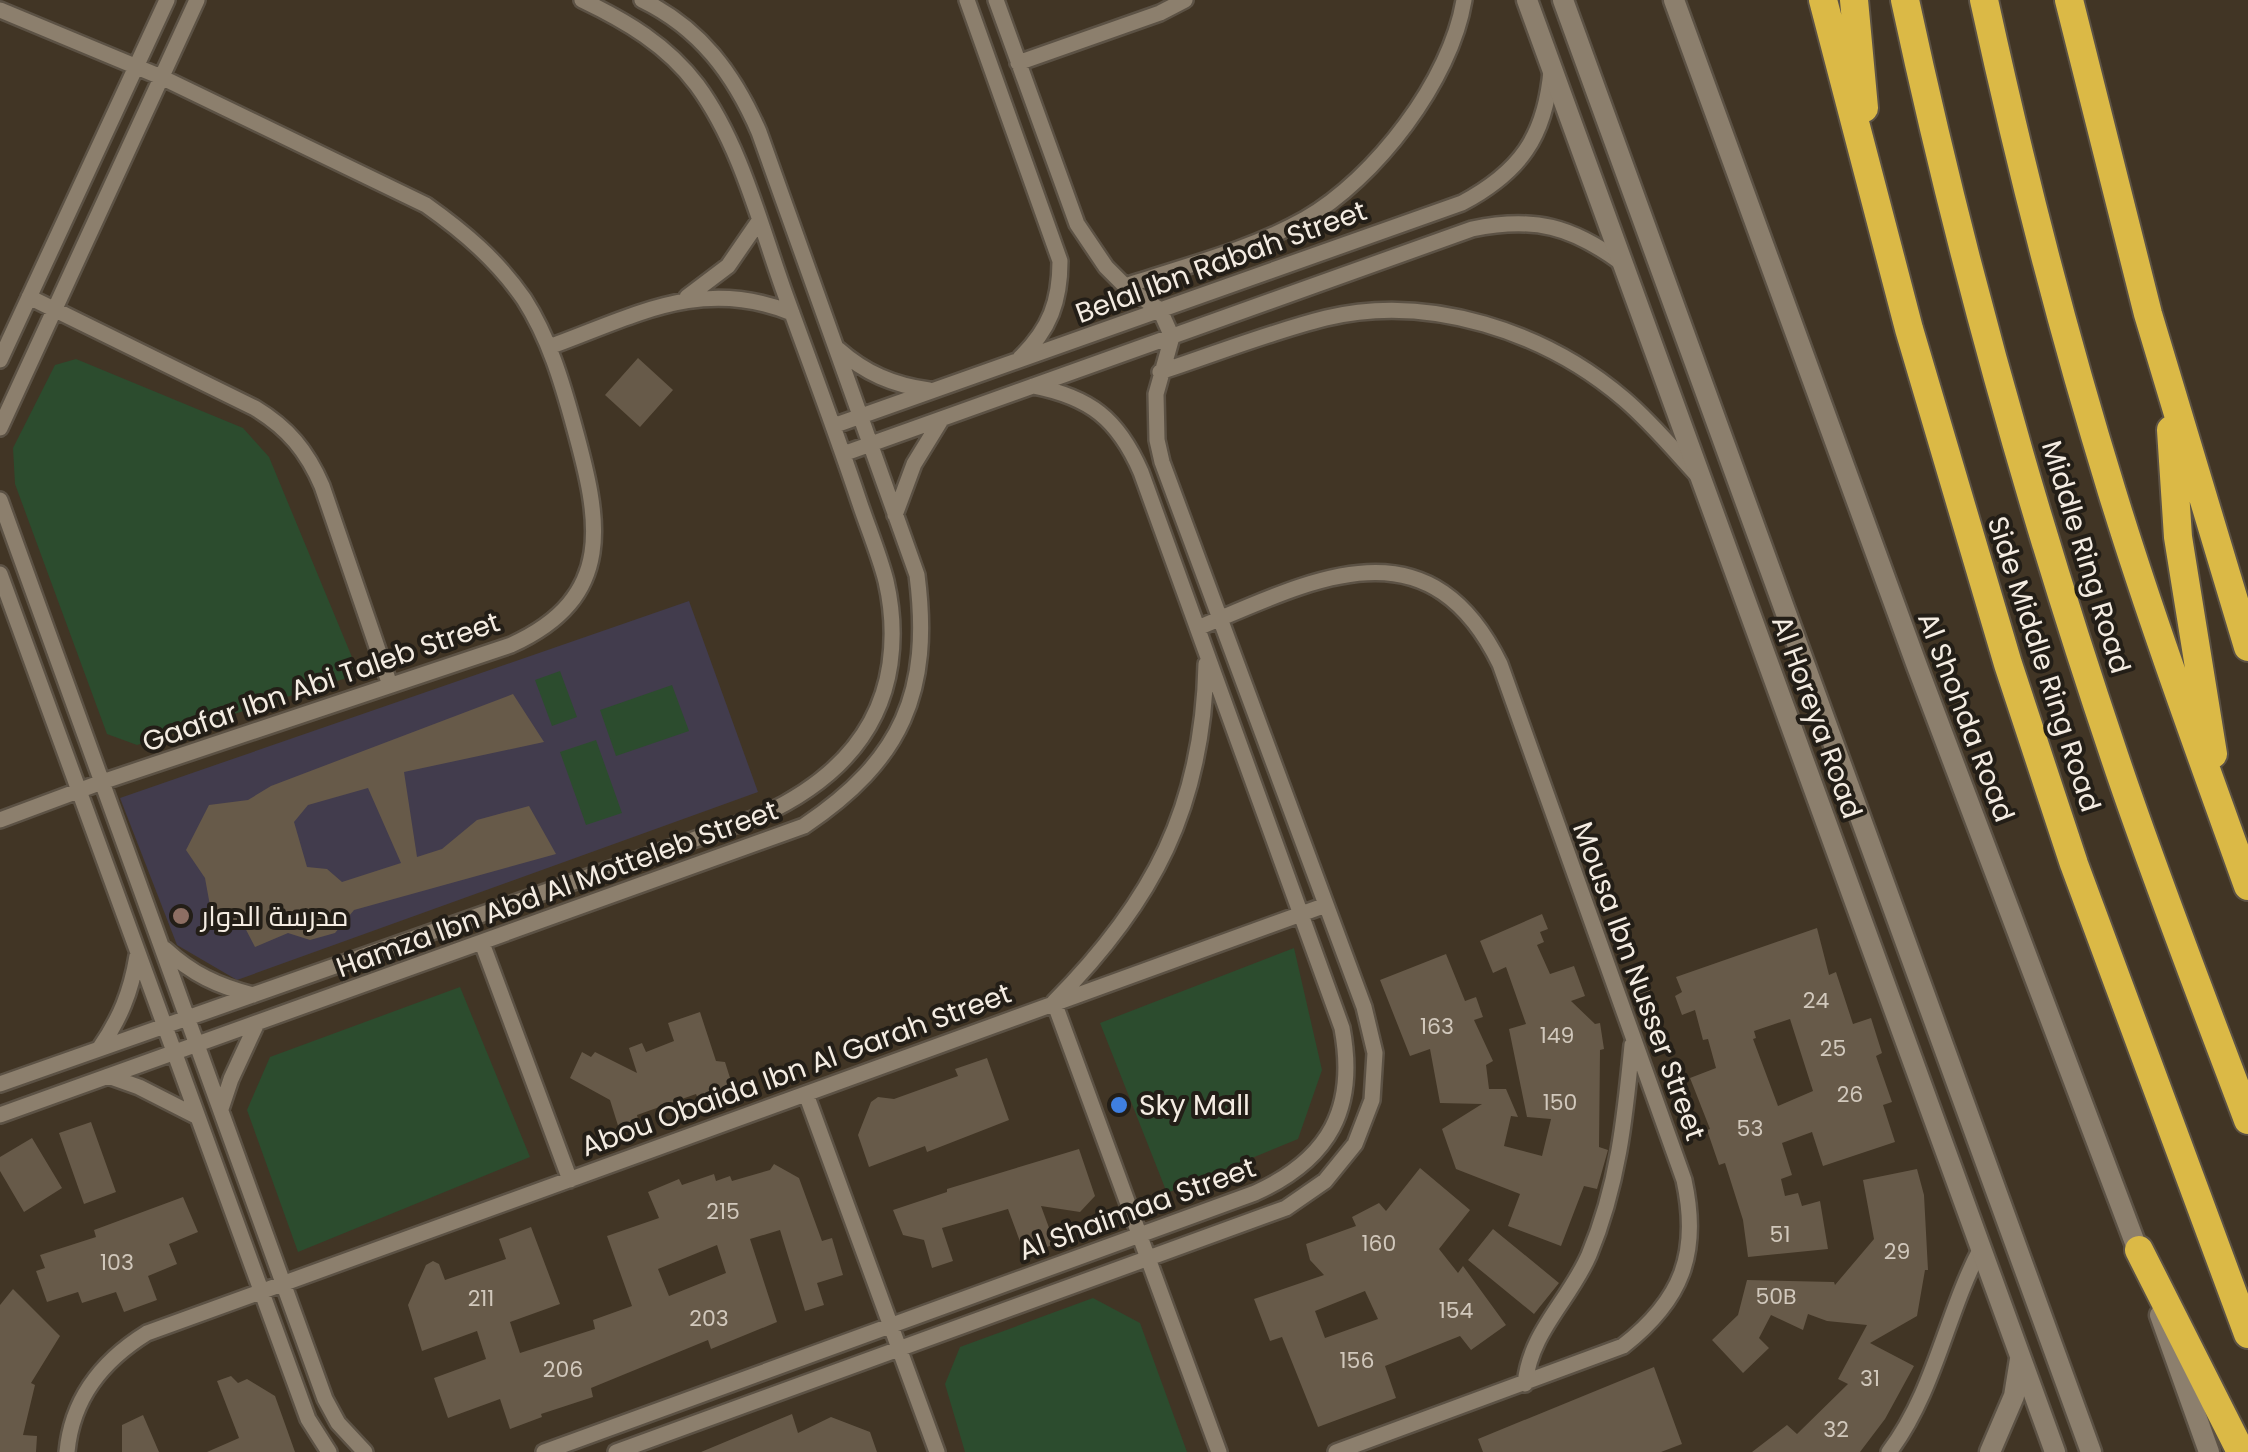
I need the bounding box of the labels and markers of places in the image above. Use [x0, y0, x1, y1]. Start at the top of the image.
place label: مدرسة الدوار [199, 897, 349, 936]
marker: مدرسة الدوار [170, 905, 192, 927]
place label: Sky Mall [1139, 1086, 1250, 1125]
marker: Sky Mall [1108, 1094, 1130, 1116]

